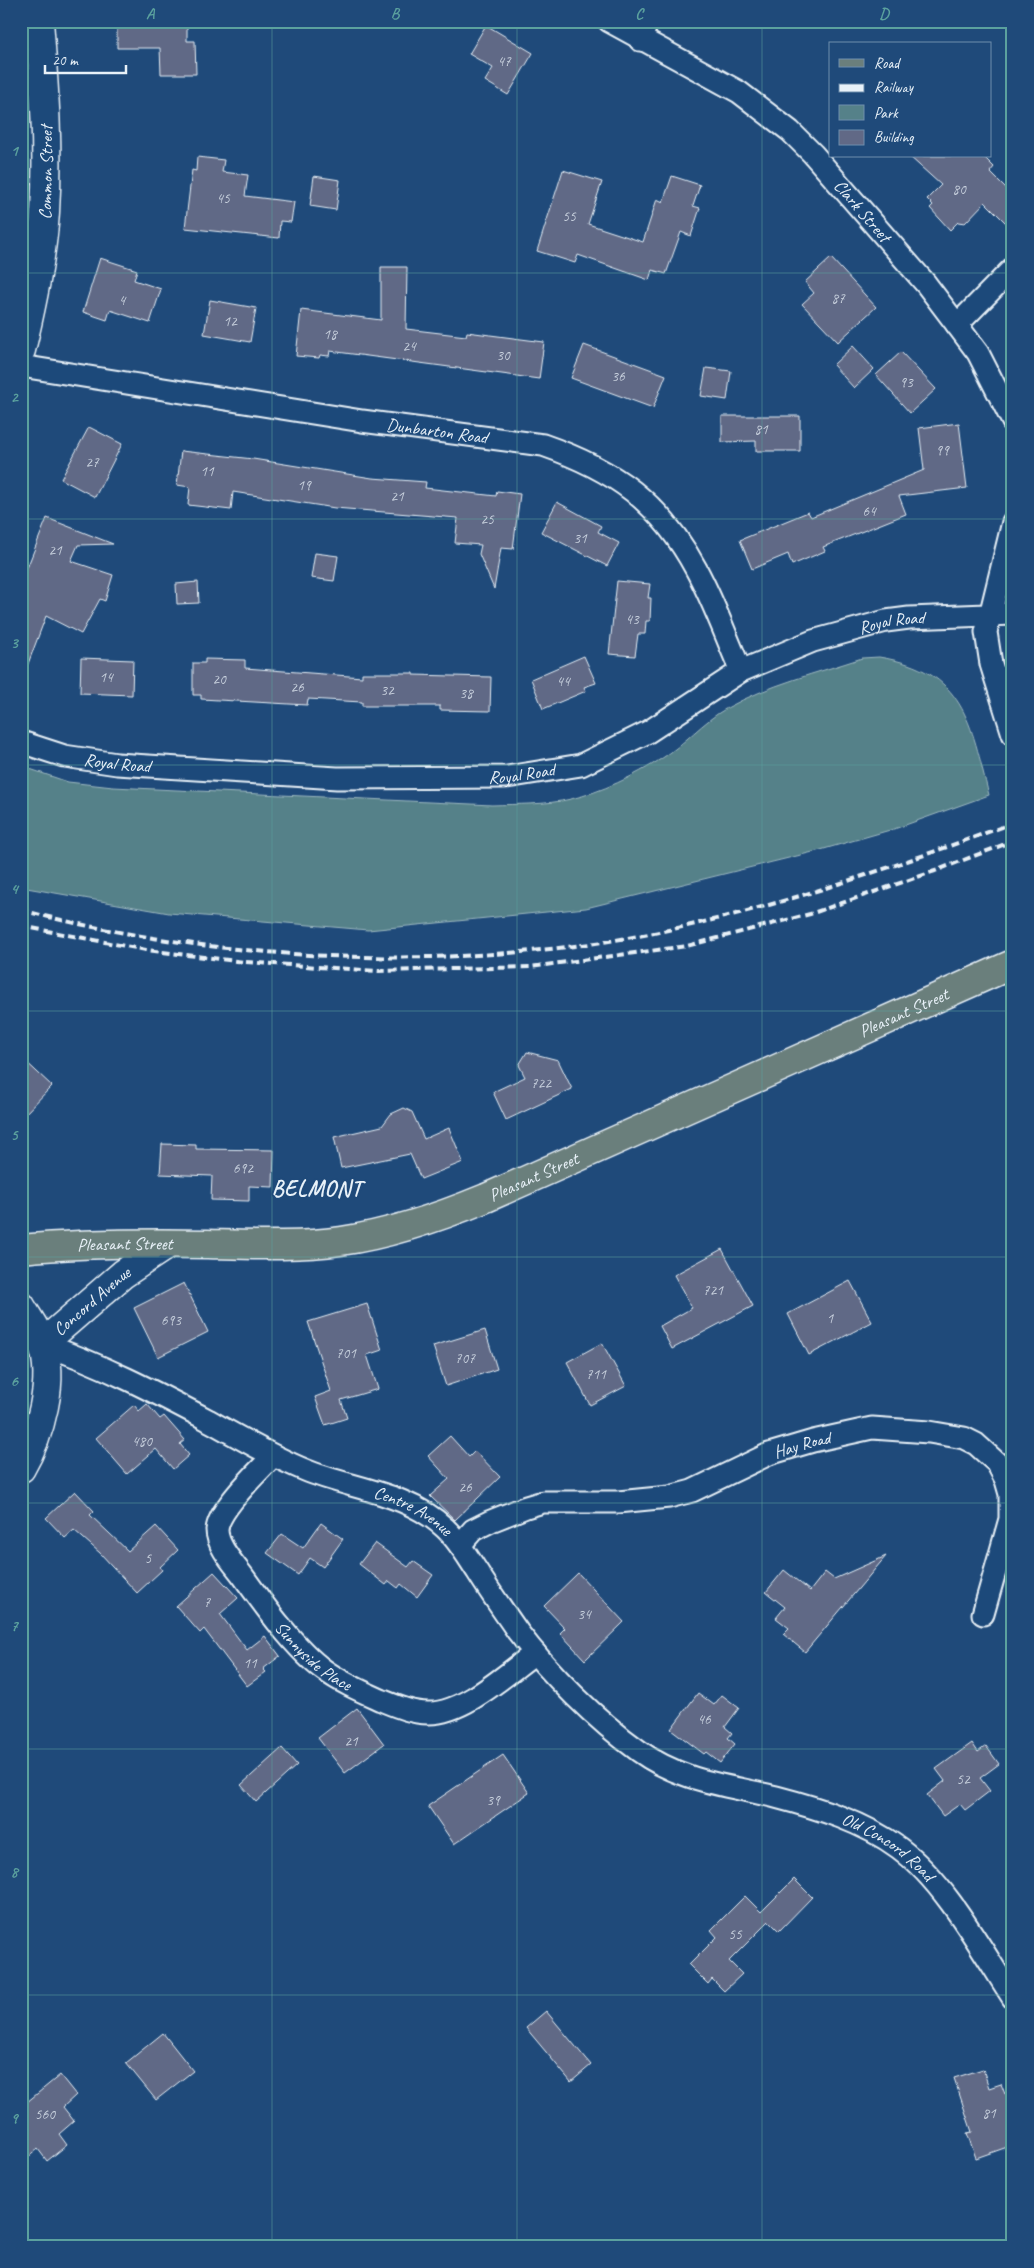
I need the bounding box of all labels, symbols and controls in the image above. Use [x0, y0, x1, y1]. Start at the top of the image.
text: A [146, 4, 156, 24]
text: B [391, 4, 401, 24]
text: C [635, 4, 645, 24]
text: D [879, 4, 890, 24]
scale bar [45, 42, 126, 74]
legend [829, 42, 992, 158]
text: 20 m [52, 51, 79, 70]
house number: 47 [497, 52, 512, 71]
text: Road [874, 54, 901, 73]
text: Railway [874, 78, 915, 97]
text: Park [874, 104, 899, 123]
street label: Common Street [34, 122, 57, 220]
text: Building [874, 128, 914, 147]
text: 1 [10, 141, 19, 161]
street label: Clark Street [829, 175, 897, 249]
house number: 80 [952, 180, 967, 199]
house number: 45 [216, 189, 231, 208]
house number: 55 [562, 207, 577, 226]
house number: 87 [831, 289, 846, 308]
house number: 4 [119, 291, 127, 310]
house number: 12 [223, 312, 238, 331]
house number: 18 [323, 325, 338, 344]
house number: 24 [402, 337, 417, 356]
house number: 30 [496, 346, 511, 365]
house number: 36 [611, 367, 626, 386]
house number: 93 [899, 373, 914, 392]
text: 2 [10, 387, 19, 407]
street label: Dunbarton Road [385, 413, 492, 449]
house number: 81 [754, 420, 769, 439]
house number: 99 [935, 441, 950, 460]
house number: 27 [85, 453, 100, 472]
house number: 11 [200, 462, 215, 481]
house number: 19 [297, 476, 312, 495]
house number: 21 [390, 487, 405, 506]
house number: 64 [862, 502, 877, 521]
house number: 25 [480, 510, 495, 529]
house number: 31 [573, 529, 588, 548]
house number: 21 [48, 541, 63, 560]
street label: Royal Road [856, 606, 928, 639]
house number: 43 [625, 610, 640, 629]
text: 3 [10, 633, 19, 653]
house number: 14 [99, 668, 114, 687]
house number: 20 [212, 670, 227, 689]
house number: 44 [556, 672, 571, 691]
house number: 26 [290, 678, 305, 697]
house number: 32 [380, 681, 395, 700]
house number: 38 [459, 684, 474, 703]
street label: Royal Road [83, 748, 154, 777]
street label: Royal Road [488, 758, 559, 788]
text: 4 [10, 879, 19, 899]
street label: Pleasant Street [856, 982, 954, 1042]
house number: 722 [531, 1074, 552, 1093]
text: 5 [11, 1125, 20, 1145]
street label: Pleasant Street [485, 1147, 584, 1206]
house number: 692 [233, 1159, 254, 1178]
district label: BELMONT [272, 1175, 366, 1203]
street label: Pleasant Street [77, 1233, 175, 1256]
street label: Concord Avenue [49, 1261, 135, 1340]
house number: 721 [703, 1281, 724, 1300]
house number: 1 [827, 1309, 835, 1328]
house number: 693 [161, 1311, 182, 1330]
house number: 701 [336, 1344, 357, 1363]
house number: 707 [455, 1349, 476, 1368]
house number: 711 [586, 1365, 607, 1384]
text: 6 [10, 1371, 19, 1391]
street label: Hay Road [771, 1426, 835, 1463]
house number: 480 [132, 1432, 153, 1451]
house number: 26 [458, 1478, 473, 1497]
street label: Centre Avenue [371, 1481, 458, 1541]
house number: 5 [145, 1549, 153, 1568]
house number: 7 [204, 1593, 212, 1612]
house number: 34 [577, 1605, 592, 1624]
text: 7 [10, 1616, 19, 1636]
street label: Sunnyside Place [270, 1617, 356, 1696]
house number: 11 [243, 1654, 258, 1673]
house number: 46 [697, 1710, 712, 1729]
house number: 21 [344, 1732, 359, 1751]
house number: 52 [956, 1770, 971, 1789]
house number: 39 [486, 1791, 501, 1810]
street label: Old Concord Road [839, 1808, 941, 1888]
text: 8 [10, 1862, 19, 1882]
house number: 55 [728, 1925, 743, 1944]
house number: 81 [982, 2104, 997, 2123]
house number: 560 [35, 2105, 56, 2124]
text: 9 [10, 2108, 19, 2128]

